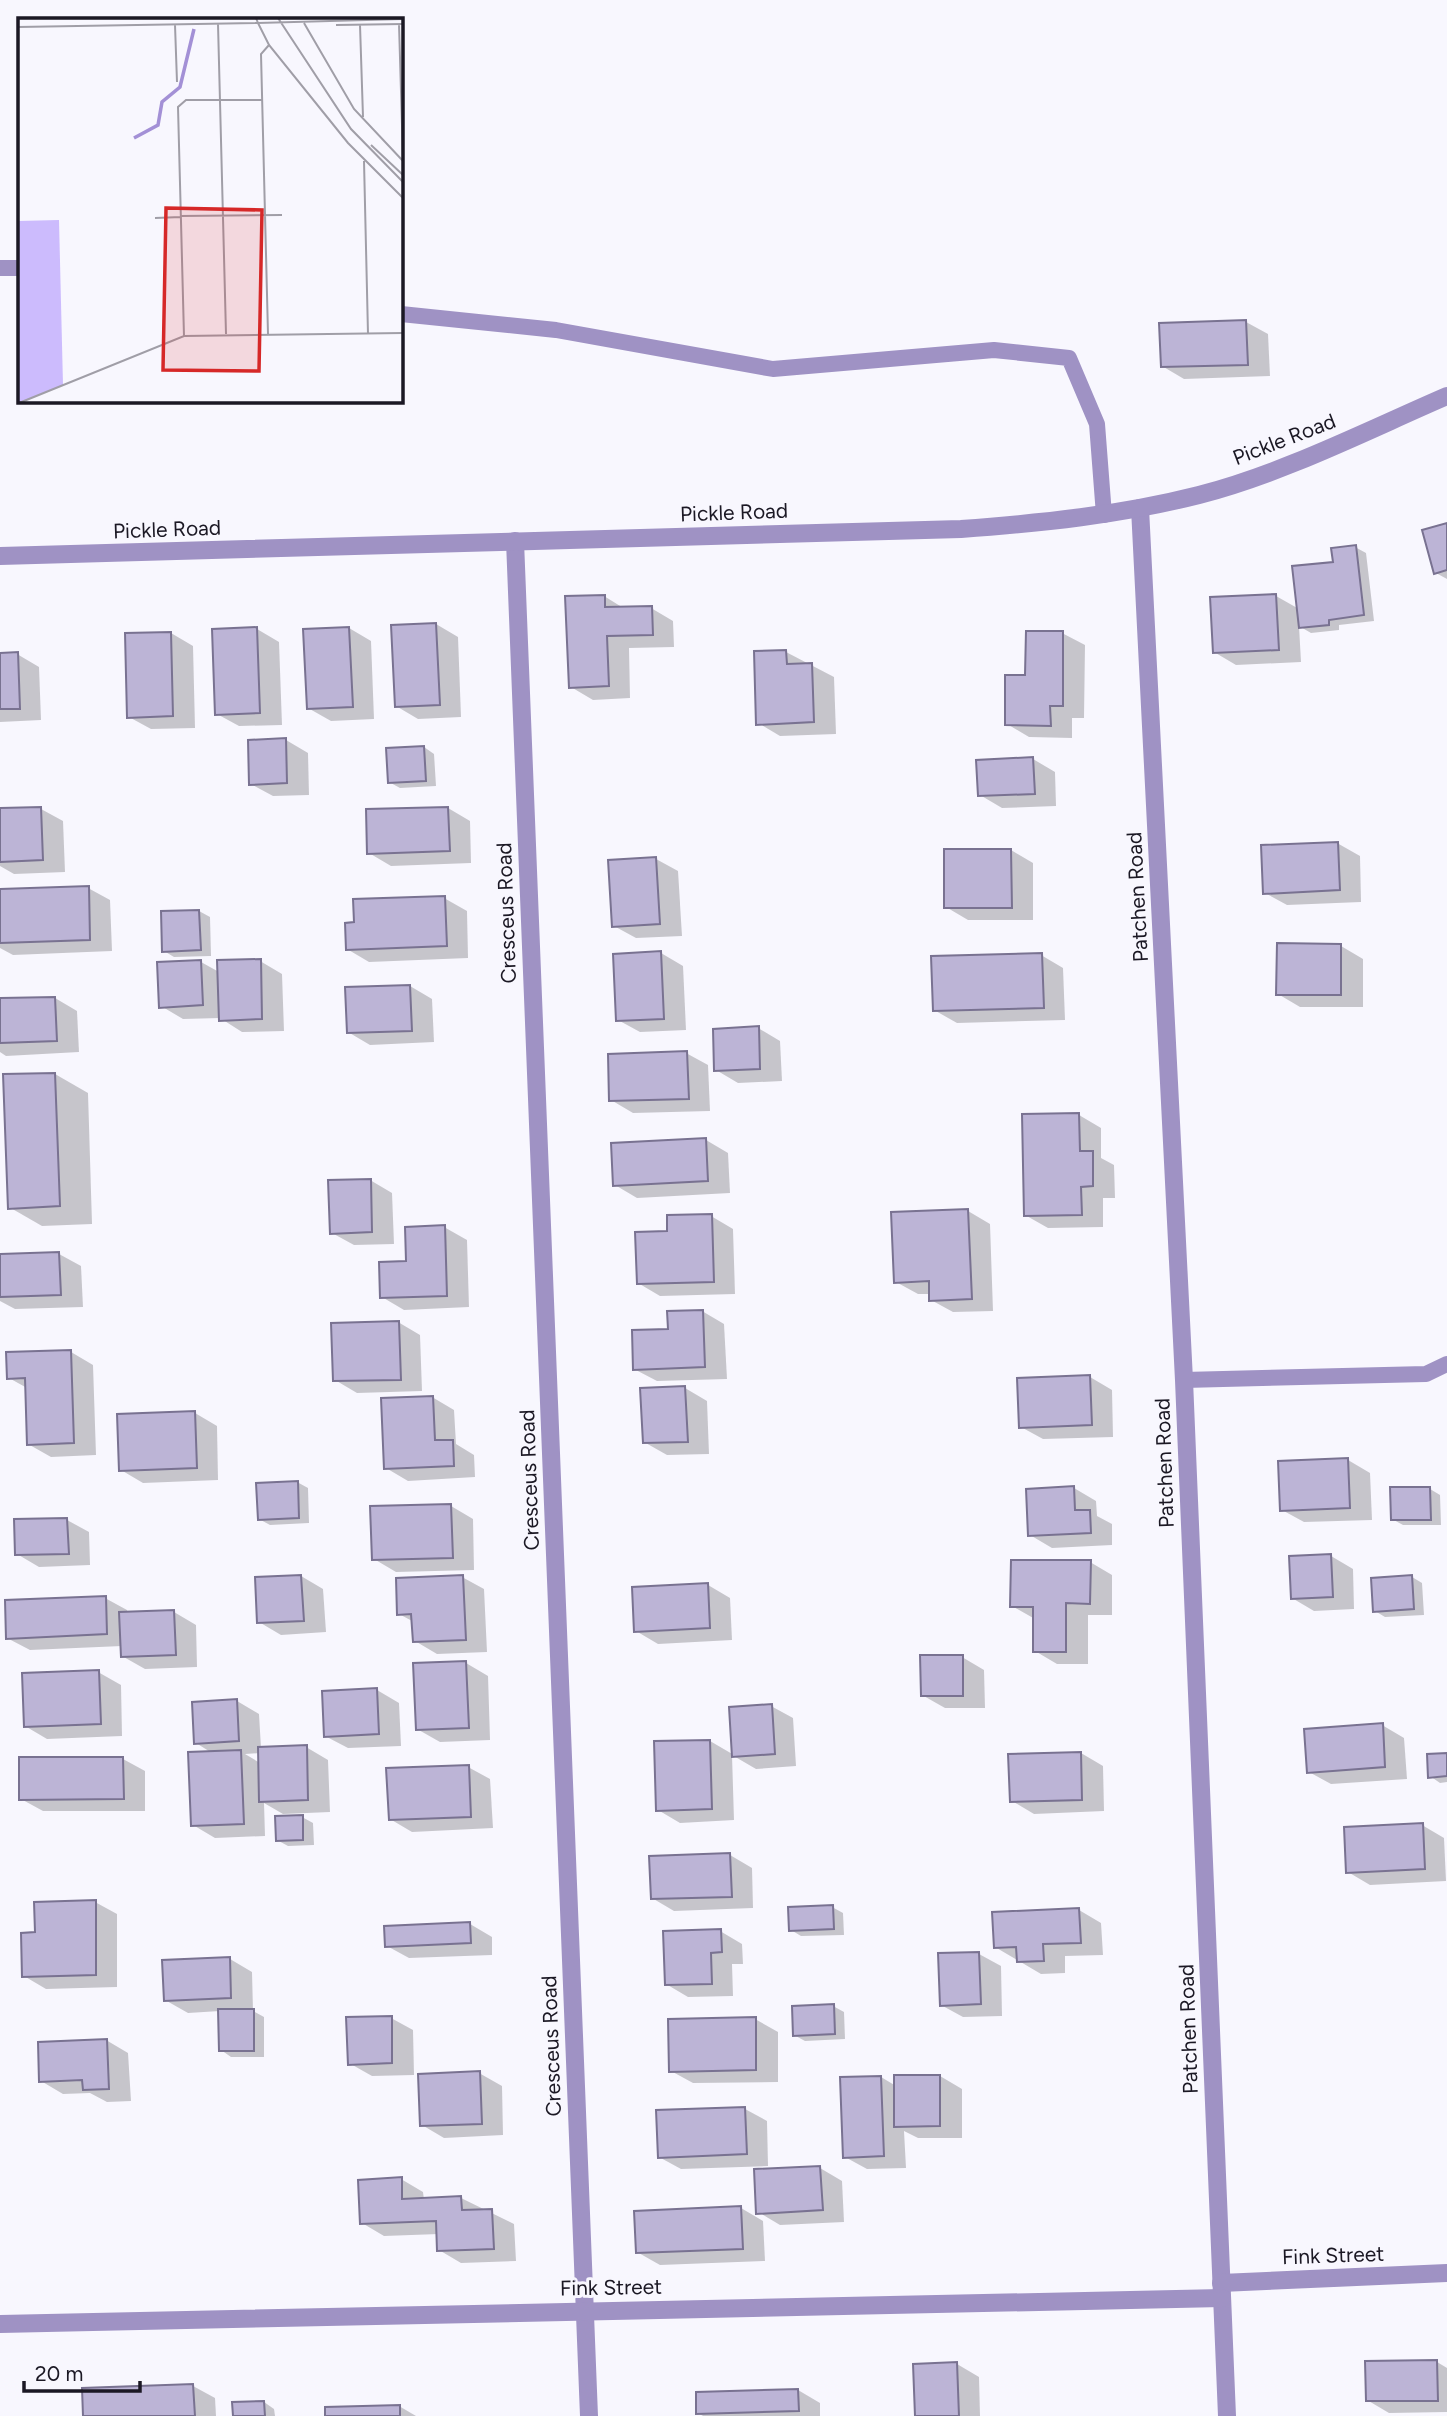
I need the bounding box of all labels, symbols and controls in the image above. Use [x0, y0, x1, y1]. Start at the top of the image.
inset map [18, 18, 402, 402]
street label: Pickle Road [1229, 408, 1339, 470]
street label: Pickle Road [679, 498, 789, 526]
street label: Pickle Road [112, 515, 222, 543]
street label: Patchen Road [1121, 831, 1153, 963]
street label: Cresceus Road [491, 842, 521, 984]
street label: Patchen Road [1149, 1397, 1179, 1529]
street label: Cresceus Road [514, 1409, 544, 1551]
street label: Patchen Road [1173, 1963, 1203, 2095]
street label: Cresceus Road [536, 1975, 566, 2117]
street label: Fink Street [1282, 2241, 1385, 2269]
street label: Fink Street [560, 2274, 662, 2300]
scale bar [24, 2350, 140, 2394]
text: 20 m [35, 2361, 83, 2386]

